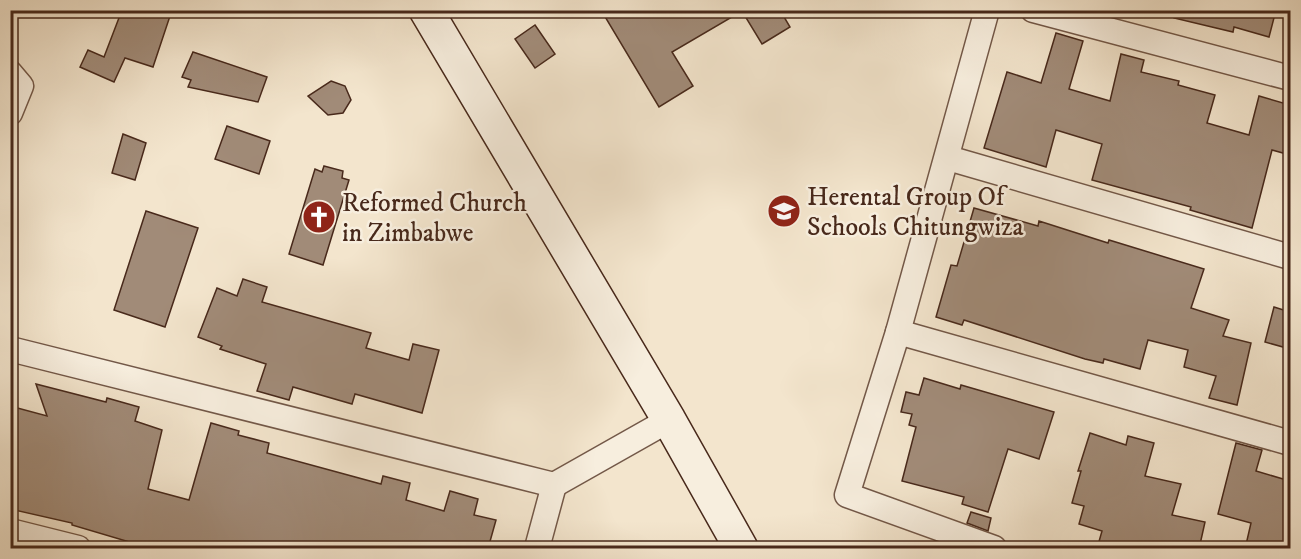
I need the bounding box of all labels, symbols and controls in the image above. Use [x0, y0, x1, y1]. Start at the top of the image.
place label: Herental Group Of Schools Chitungwiza [807, 181, 1023, 244]
place label: Reformed Church in Zimbabwe [342, 187, 527, 250]
school or university icon: Herental Group Of Schools Chitungwiza [766, 193, 802, 229]
church icon: Reformed Church in Zimbabwe [301, 199, 337, 235]

